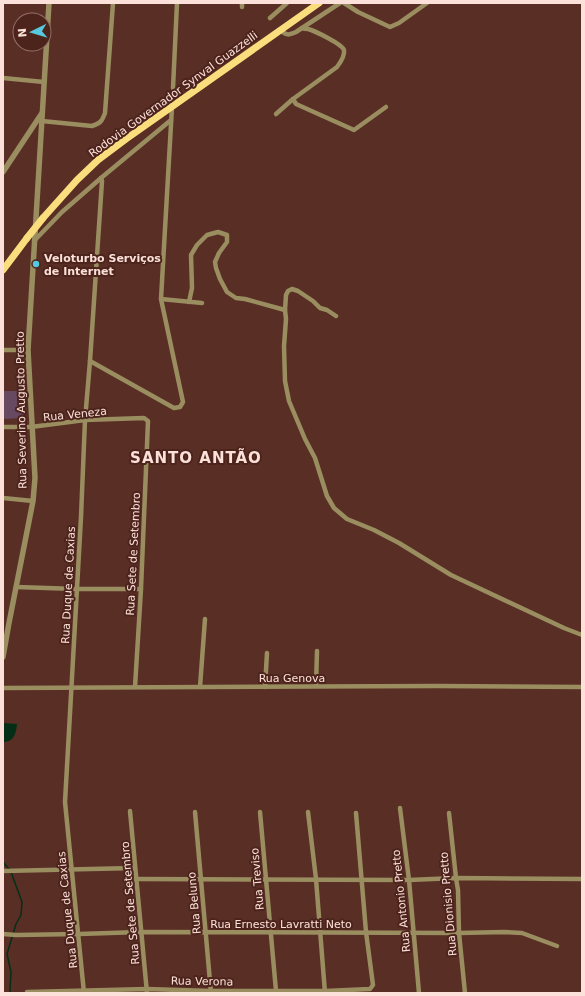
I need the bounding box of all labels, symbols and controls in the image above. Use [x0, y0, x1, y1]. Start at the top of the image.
north arrow [12, 12, 52, 52]
text: N [16, 28, 29, 38]
street label: Rodovia Governador Synval Guazzelli [86, 29, 260, 160]
place label: Veloturbo Serviços de Internet [44, 252, 161, 278]
marker: Veloturbo Serviços de Internet [31, 259, 41, 269]
street label: Rua Severino Augusto Pretto [14, 331, 29, 489]
street label: Rua Veneza [43, 405, 108, 424]
district label: SANTO ANTÃO [130, 448, 262, 467]
street label: Rua Sete de Setembro [124, 492, 143, 616]
street label: Rua Duque de Caxias [59, 526, 78, 644]
street label: Rua Genova [259, 672, 325, 685]
street label: Rua Sete de Setembro [119, 841, 142, 965]
street label: Rua Treviso [248, 847, 267, 911]
street label: Rua Antonio Pretto [390, 849, 413, 953]
street label: Rua Duque de Caxias [55, 850, 80, 969]
street label: Rua Dionisio Pretto [437, 851, 460, 957]
street label: Rua Beluno [185, 871, 204, 935]
street label: Rua Ernesto Lavratti Neto [210, 918, 352, 931]
street label: Rua Verona [171, 974, 233, 989]

